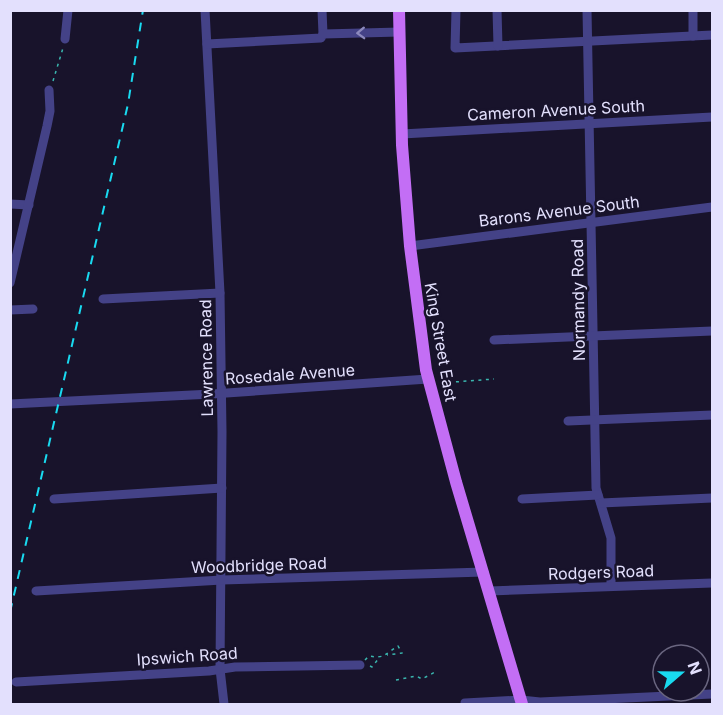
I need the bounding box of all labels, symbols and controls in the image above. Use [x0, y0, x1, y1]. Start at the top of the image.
one-way arrow [357, 26, 366, 39]
street label: Cameron Avenue South [467, 95, 645, 125]
street label: Barons Avenue South [477, 191, 641, 231]
street label: Normandy Road [567, 239, 589, 361]
street label: King Street East [421, 281, 461, 403]
street label: Lawrence Road [195, 299, 217, 417]
street label: Rosedale Avenue [224, 359, 356, 389]
street label: Woodbridge Road [191, 553, 327, 577]
street label: Rodgers Road [548, 560, 654, 584]
street label: Ipswich Road [136, 642, 238, 670]
north arrow [651, 643, 711, 703]
text: N [684, 659, 707, 677]

